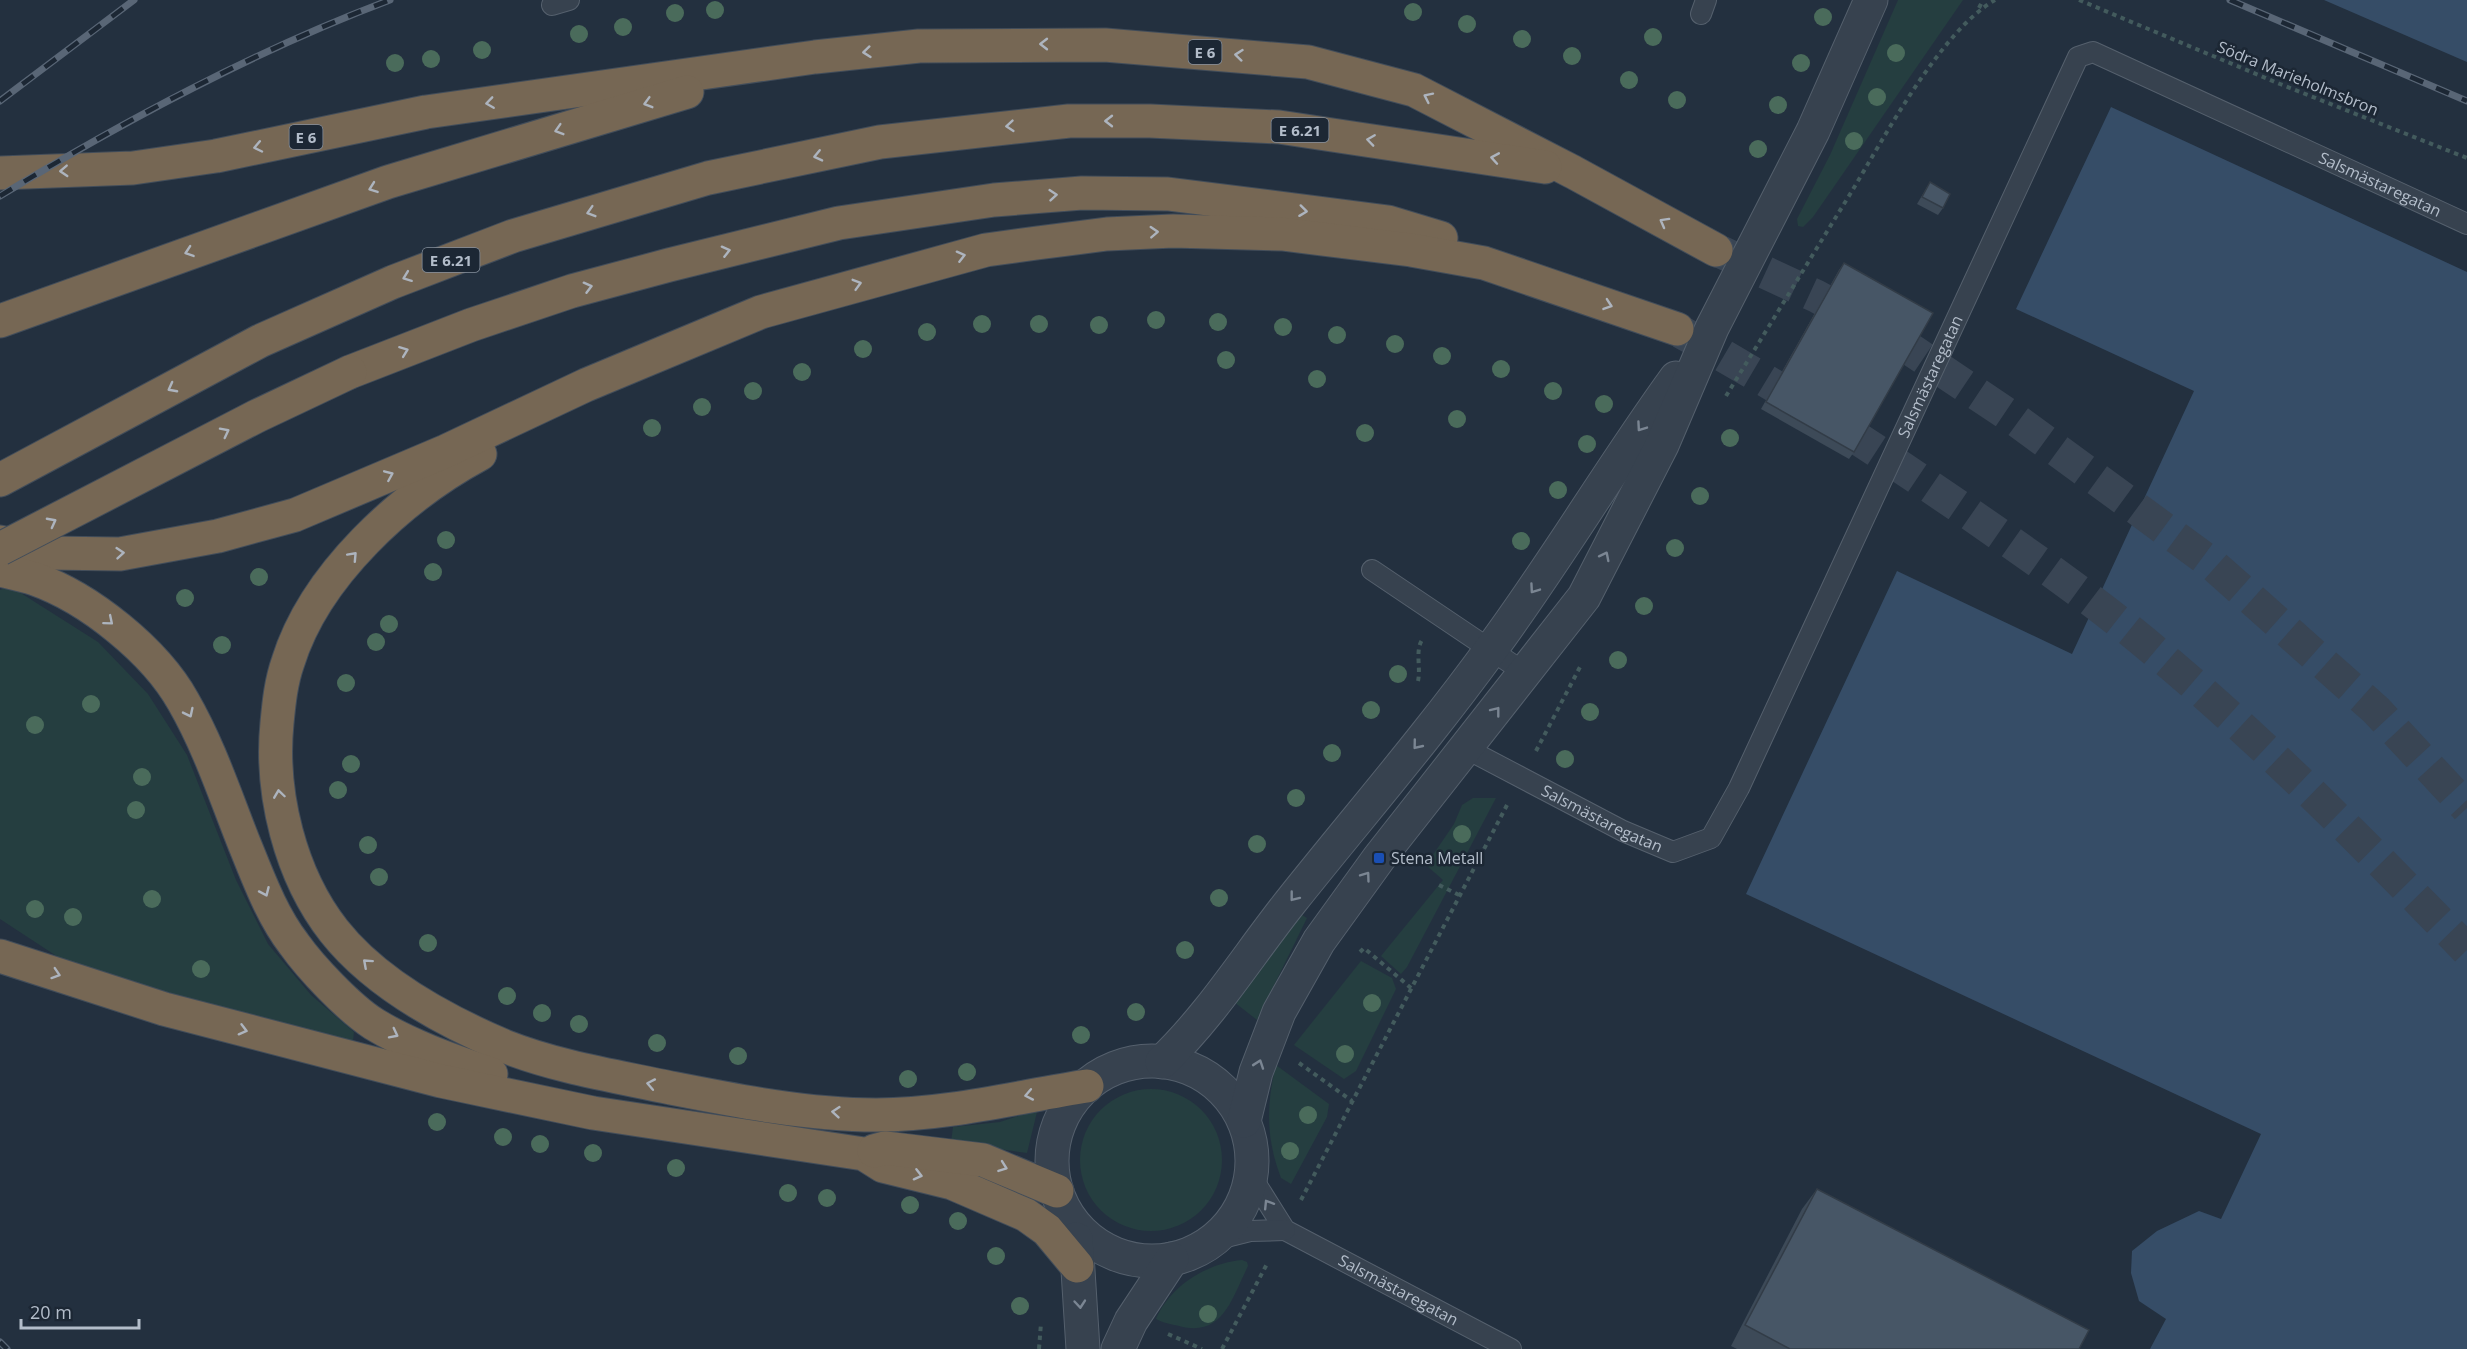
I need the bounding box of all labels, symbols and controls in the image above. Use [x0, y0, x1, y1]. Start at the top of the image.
street label: Södra Marieholmsbron [2214, 36, 2382, 120]
one-way arrow [1040, 38, 1049, 50]
road number: E 6 [1188, 40, 1222, 64]
one-way arrow [862, 45, 872, 57]
one-way arrow [1234, 49, 1243, 62]
one-way arrow [1424, 93, 1435, 105]
one-way arrow [486, 96, 495, 108]
one-way arrow [644, 96, 654, 108]
one-way arrow [1105, 115, 1114, 127]
road number: E 6.21 [1272, 118, 1328, 142]
one-way arrow [1006, 119, 1015, 132]
one-way arrow [554, 123, 565, 135]
road number: E 6 [290, 125, 322, 149]
one-way arrow [1366, 134, 1375, 147]
one-way arrow [253, 140, 263, 153]
street label: Salsmästaregatan [2315, 146, 2445, 222]
one-way arrow [813, 148, 823, 161]
one-way arrow [1490, 153, 1499, 165]
one-way arrow [60, 164, 69, 177]
one-way arrow [368, 180, 379, 193]
one-way arrow [1048, 189, 1057, 202]
one-way arrow [1298, 204, 1308, 217]
one-way arrow [586, 205, 597, 217]
one-way arrow [1660, 218, 1671, 229]
one-way arrow [1150, 225, 1159, 238]
one-way arrow [184, 245, 195, 258]
one-way arrow [721, 245, 731, 258]
road number: E 6.21 [422, 248, 480, 272]
one-way arrow [956, 251, 966, 264]
one-way arrow [402, 270, 413, 282]
one-way arrow [851, 279, 862, 291]
one-way arrow [583, 281, 593, 294]
one-way arrow [1602, 298, 1613, 311]
street label: Salsmästaregatan [1892, 312, 1968, 441]
one-way arrow [398, 345, 409, 358]
one-way arrow [167, 381, 178, 392]
one-way arrow [1637, 420, 1648, 431]
one-way arrow [219, 428, 230, 440]
one-way arrow [383, 470, 394, 482]
one-way arrow [46, 518, 56, 529]
one-way arrow [116, 547, 125, 560]
one-way arrow [1598, 551, 1609, 562]
one-way arrow [346, 553, 357, 563]
one-way arrow [1530, 583, 1541, 594]
one-way arrow [102, 614, 113, 625]
one-way arrow [182, 706, 193, 717]
one-way arrow [1489, 707, 1500, 718]
one-way arrow [1413, 738, 1424, 749]
street label: Salsmästaregatan [1538, 779, 1666, 857]
one-way arrow [274, 789, 286, 798]
place label: Stena Metall [1391, 847, 1483, 869]
marker: Stena Metall [1372, 851, 1386, 865]
one-way arrow [1359, 872, 1370, 883]
one-way arrow [258, 886, 270, 897]
one-way arrow [1291, 890, 1302, 901]
one-way arrow [363, 959, 373, 970]
one-way arrow [50, 967, 61, 979]
one-way arrow [237, 1022, 247, 1035]
one-way arrow [388, 1027, 398, 1038]
one-way arrow [1252, 1059, 1265, 1070]
one-way arrow [647, 1078, 657, 1091]
one-way arrow [1025, 1088, 1035, 1101]
one-way arrow [832, 1106, 841, 1119]
one-way arrow [998, 1160, 1008, 1173]
one-way arrow [913, 1167, 923, 1180]
one-way arrow [1264, 1199, 1275, 1210]
street label: Salsmästaregatan [1335, 1249, 1462, 1330]
scale bar [21, 1292, 140, 1330]
text: 20 m [30, 1300, 72, 1324]
one-way arrow [1074, 1300, 1087, 1309]

